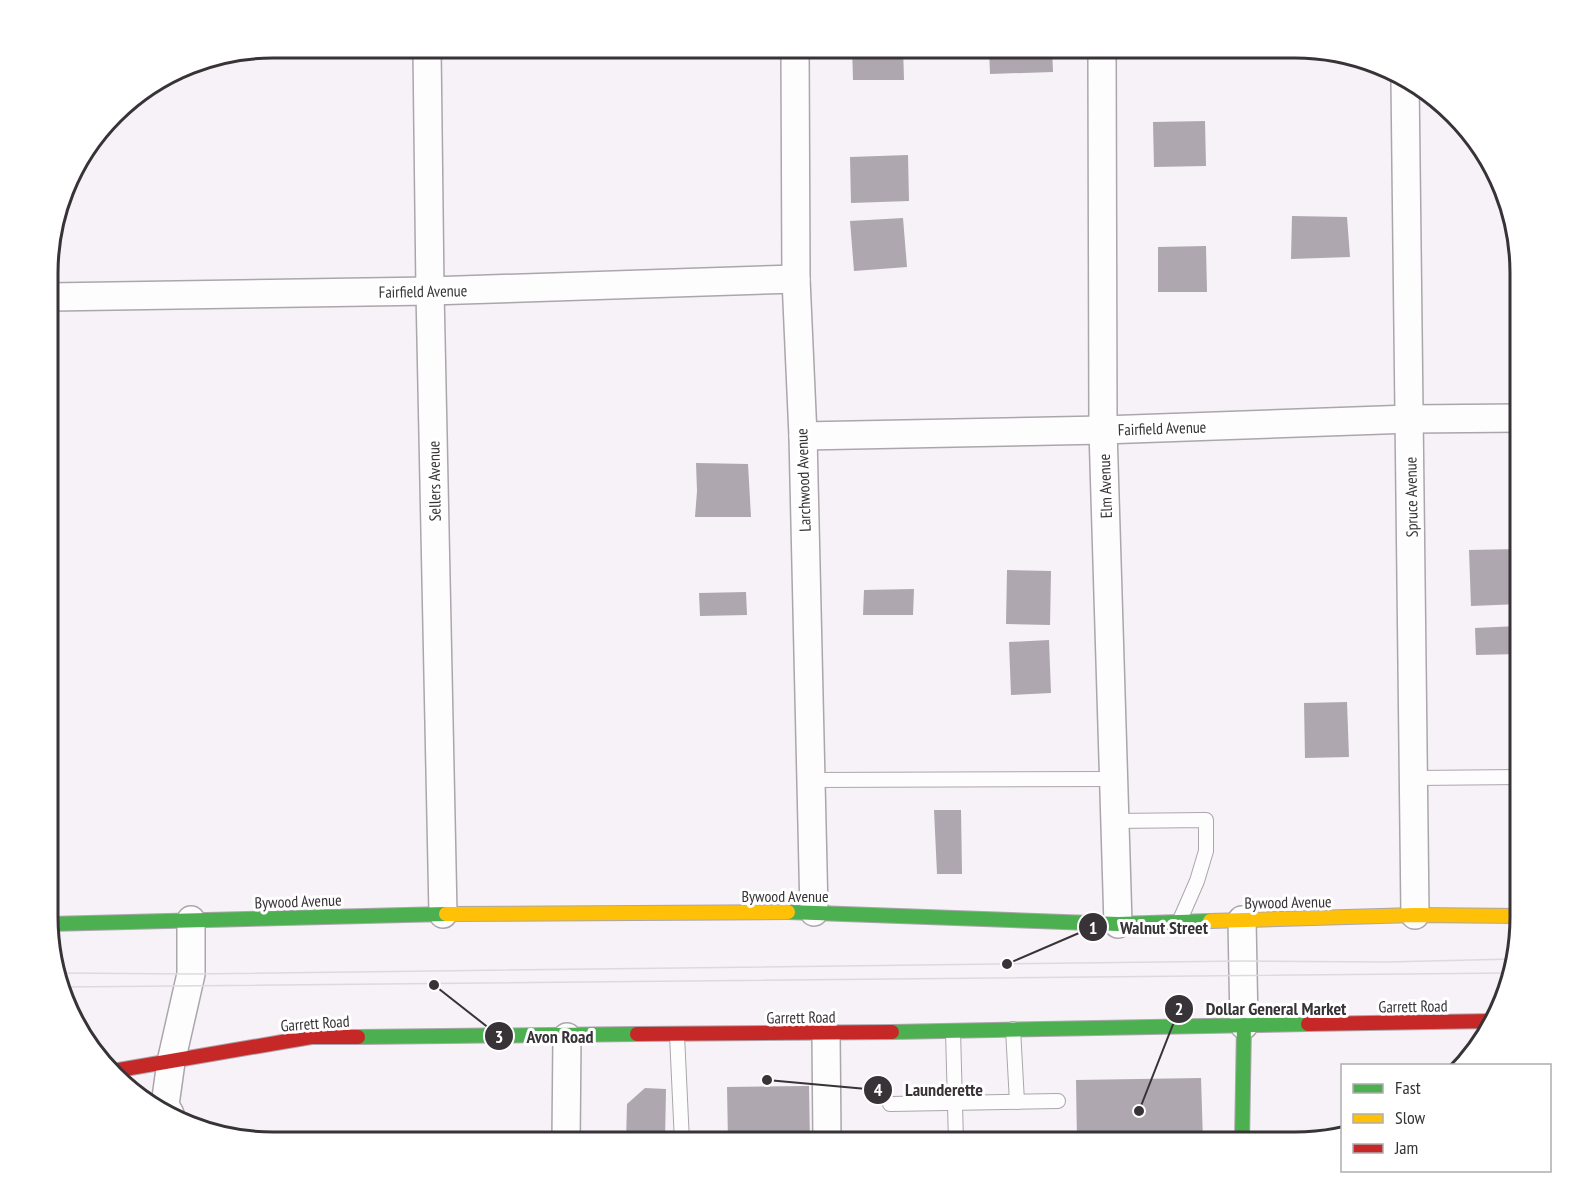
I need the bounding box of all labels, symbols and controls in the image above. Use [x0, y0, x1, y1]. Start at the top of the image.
street label: Fairfield Avenue [379, 280, 467, 302]
street label: Fairfield Avenue [1117, 416, 1207, 440]
street label: Larchwood Avenue [791, 428, 815, 532]
street label: Sellers Avenue [423, 440, 445, 522]
street label: Elm Avenue [1094, 453, 1116, 519]
street label: Spruce Avenue [1400, 457, 1422, 537]
street label: Bywood Avenue [741, 886, 829, 906]
street label: Bywood Avenue [254, 889, 342, 913]
street label: Bywood Avenue [1244, 891, 1332, 913]
callout: Walnut Street [1078, 909, 1221, 945]
text: 1 [1089, 916, 1097, 939]
text: Walnut Street [1119, 916, 1209, 939]
callout: Dollar General Market [1164, 991, 1359, 1027]
street label: Garrett Road [1378, 995, 1448, 1017]
text: 2 [1175, 997, 1183, 1020]
text: Dollar General Market [1206, 997, 1347, 1020]
street label: Garrett Road [766, 1006, 836, 1028]
street label: Garrett Road [280, 1011, 350, 1035]
callout: Avon Road [484, 1018, 605, 1054]
text: 3 [495, 1025, 503, 1048]
text: Avon Road [526, 1025, 593, 1048]
legend [1341, 1064, 1551, 1172]
callout: Launderette [863, 1072, 995, 1108]
text: Fast [1395, 1076, 1421, 1099]
text: 4 [874, 1078, 883, 1101]
text: Launderette [905, 1078, 983, 1101]
text: Slow [1395, 1106, 1426, 1129]
text: Jam [1394, 1136, 1418, 1159]

